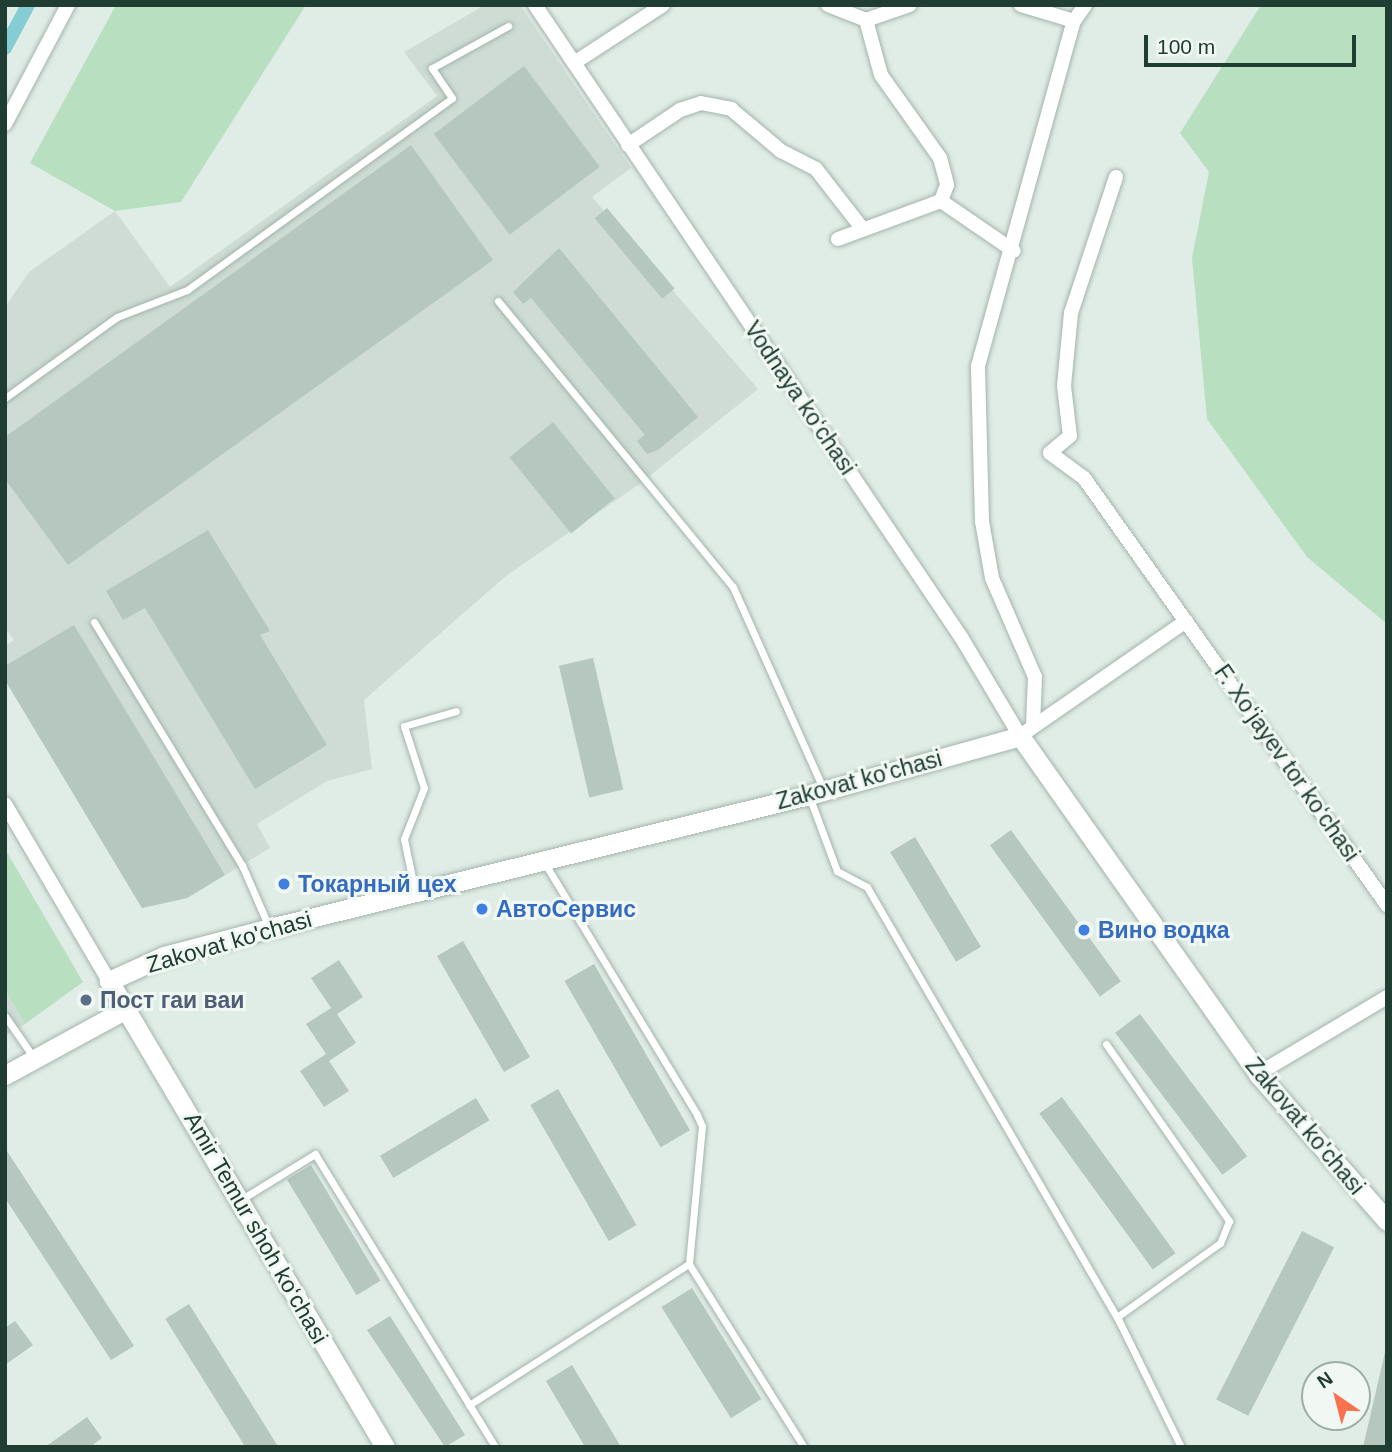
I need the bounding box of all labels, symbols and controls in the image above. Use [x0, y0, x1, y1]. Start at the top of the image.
scale bar [1147, 21, 1359, 65]
text: 100 m [1157, 35, 1215, 58]
street label: Vodnaya ko‘chasi [739, 316, 861, 480]
street label: F. Xo‘jayev tor ko‘chasi [1209, 659, 1365, 867]
street label: Zakovat ko'chasi [773, 745, 945, 815]
place label: Токарный цех [298, 870, 456, 898]
marker: Токарный цех [276, 876, 292, 892]
place label: АвтоСервис [496, 895, 636, 923]
marker: АвтоСервис [474, 901, 490, 917]
street label: Zakovat ko'chasi [143, 905, 315, 979]
place label: Вино водка [1098, 916, 1230, 944]
marker: Вино водка [1076, 922, 1092, 938]
place label: Пост гаи ваи [100, 986, 244, 1014]
marker: Пост гаи ваи [78, 992, 94, 1008]
street label: Zakovat ko'chasi [1240, 1052, 1370, 1200]
street label: Amir Temur shoh ko‘chasi [178, 1107, 334, 1349]
north arrow [1301, 1361, 1371, 1431]
text: N [1313, 1367, 1336, 1393]

